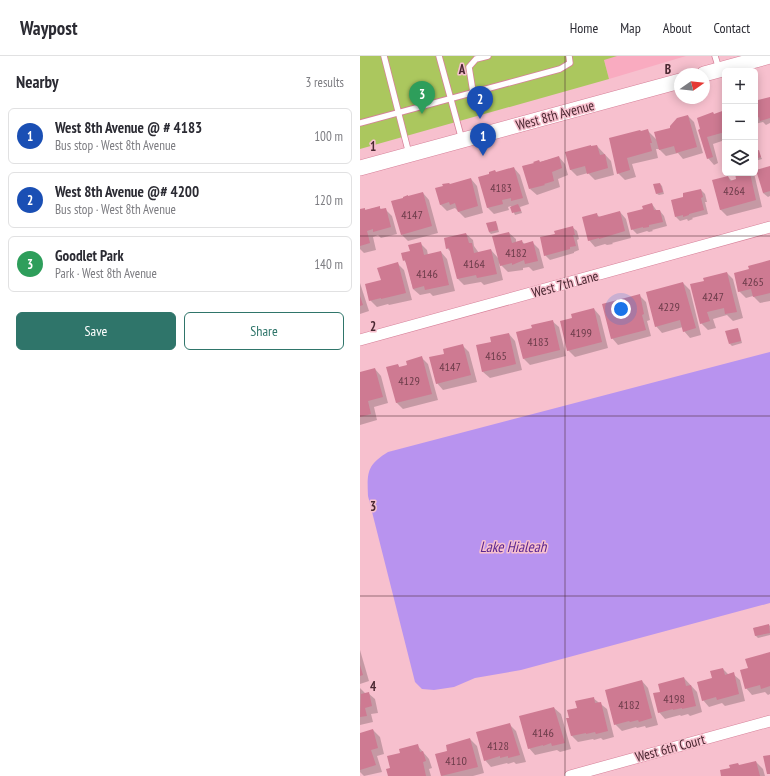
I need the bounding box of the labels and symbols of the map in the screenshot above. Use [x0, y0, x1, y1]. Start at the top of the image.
text: A [458, 61, 466, 78]
text: B [665, 61, 671, 78]
north arrow [674, 68, 710, 104]
pin: 3 [409, 81, 435, 114]
pin: 2 [467, 86, 493, 119]
street label: West 8th Avenue [514, 96, 596, 134]
pin: 1 [470, 123, 496, 156]
text: 1 [370, 138, 376, 155]
house number: 4183 [490, 180, 512, 195]
house number: 4264 [723, 183, 745, 198]
house number: 4147 [401, 207, 423, 222]
house number: 4182 [505, 245, 527, 260]
house number: 4164 [463, 256, 485, 271]
house number: 4146 [416, 266, 438, 281]
street label: West 7th Lane [530, 266, 601, 302]
house number: 4265 [742, 274, 764, 289]
house number: 4247 [702, 289, 724, 304]
your location [611, 299, 631, 319]
house number: 4229 [658, 299, 680, 314]
text: 2 [370, 318, 376, 335]
house number: 4199 [570, 325, 592, 340]
house number: 4183 [527, 334, 549, 349]
house number: 4165 [485, 348, 507, 363]
house number: 4147 [439, 359, 461, 374]
house number: 4129 [398, 373, 420, 388]
text: 3 [370, 498, 376, 515]
water label: Lake Hialeah [480, 537, 548, 556]
text: 4 [370, 678, 377, 695]
house number: 4198 [663, 691, 685, 706]
house number: 4182 [618, 697, 640, 712]
house number: 4146 [532, 725, 554, 740]
street label: West 6th Court [633, 730, 707, 766]
house number: 4128 [487, 738, 509, 753]
house number: 4110 [445, 753, 467, 768]

